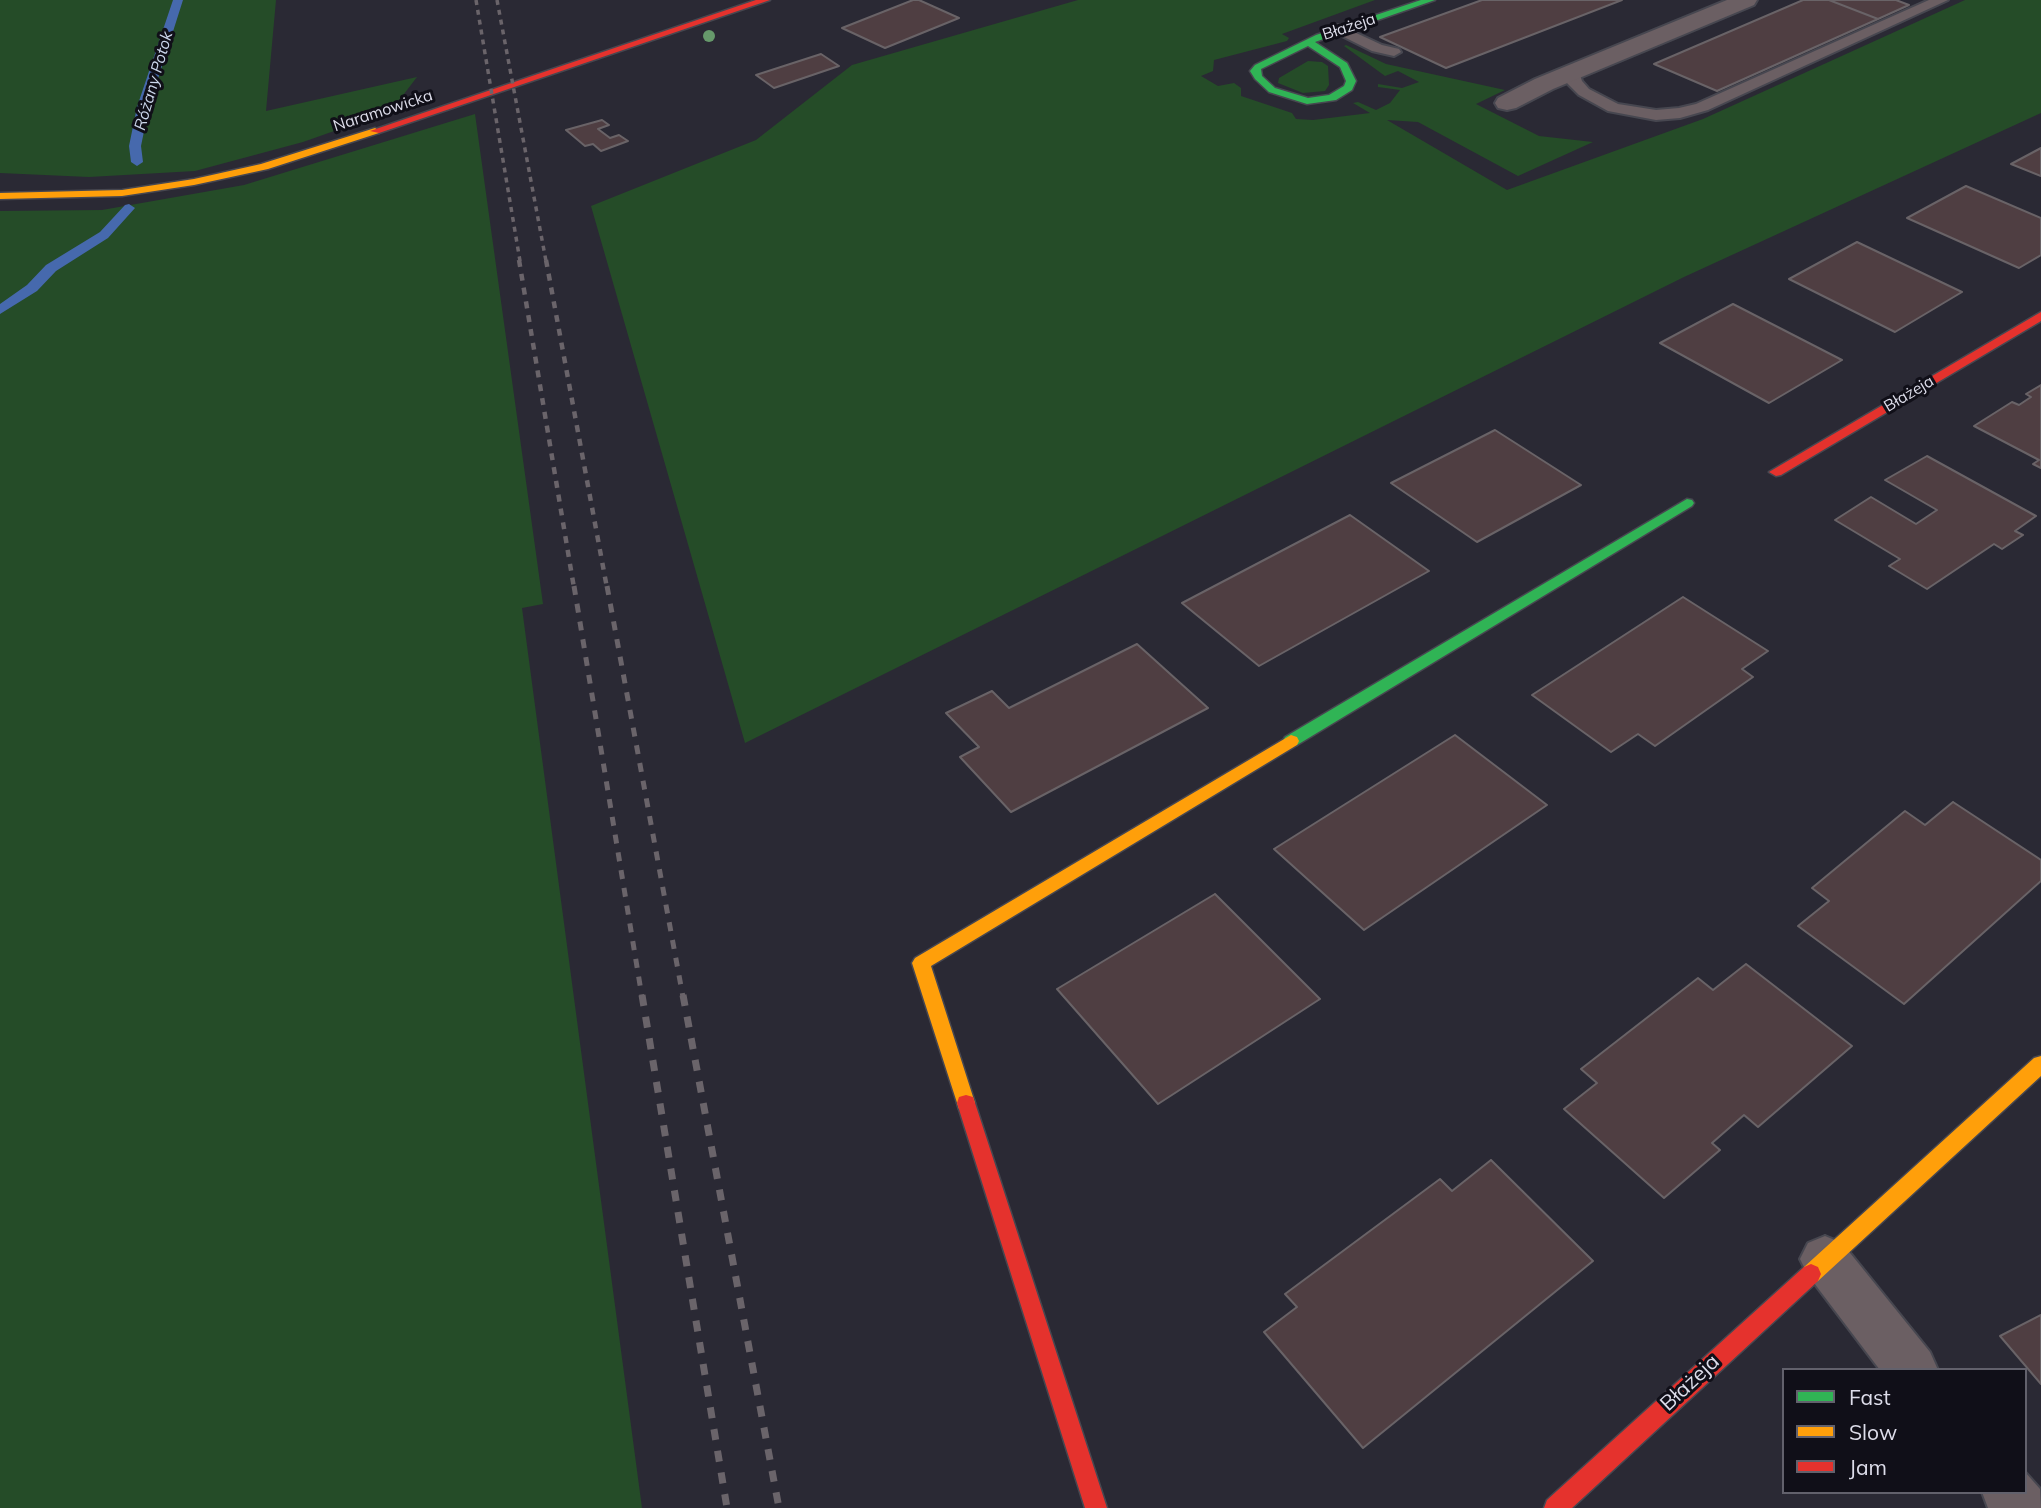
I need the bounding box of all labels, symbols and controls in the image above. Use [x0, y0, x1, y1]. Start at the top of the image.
street label: Błażeja [1320, 9, 1378, 45]
water label: Różany Potok [131, 29, 177, 133]
street label: Naramowicka [331, 86, 435, 136]
street label: Błażeja [1881, 372, 1937, 416]
street label: Błażeja [1655, 1349, 1725, 1417]
legend [1782, 1368, 2027, 1494]
text: Fast [1849, 1384, 1891, 1410]
text: Slow [1849, 1419, 1897, 1445]
text: Jam [1849, 1454, 1887, 1480]

